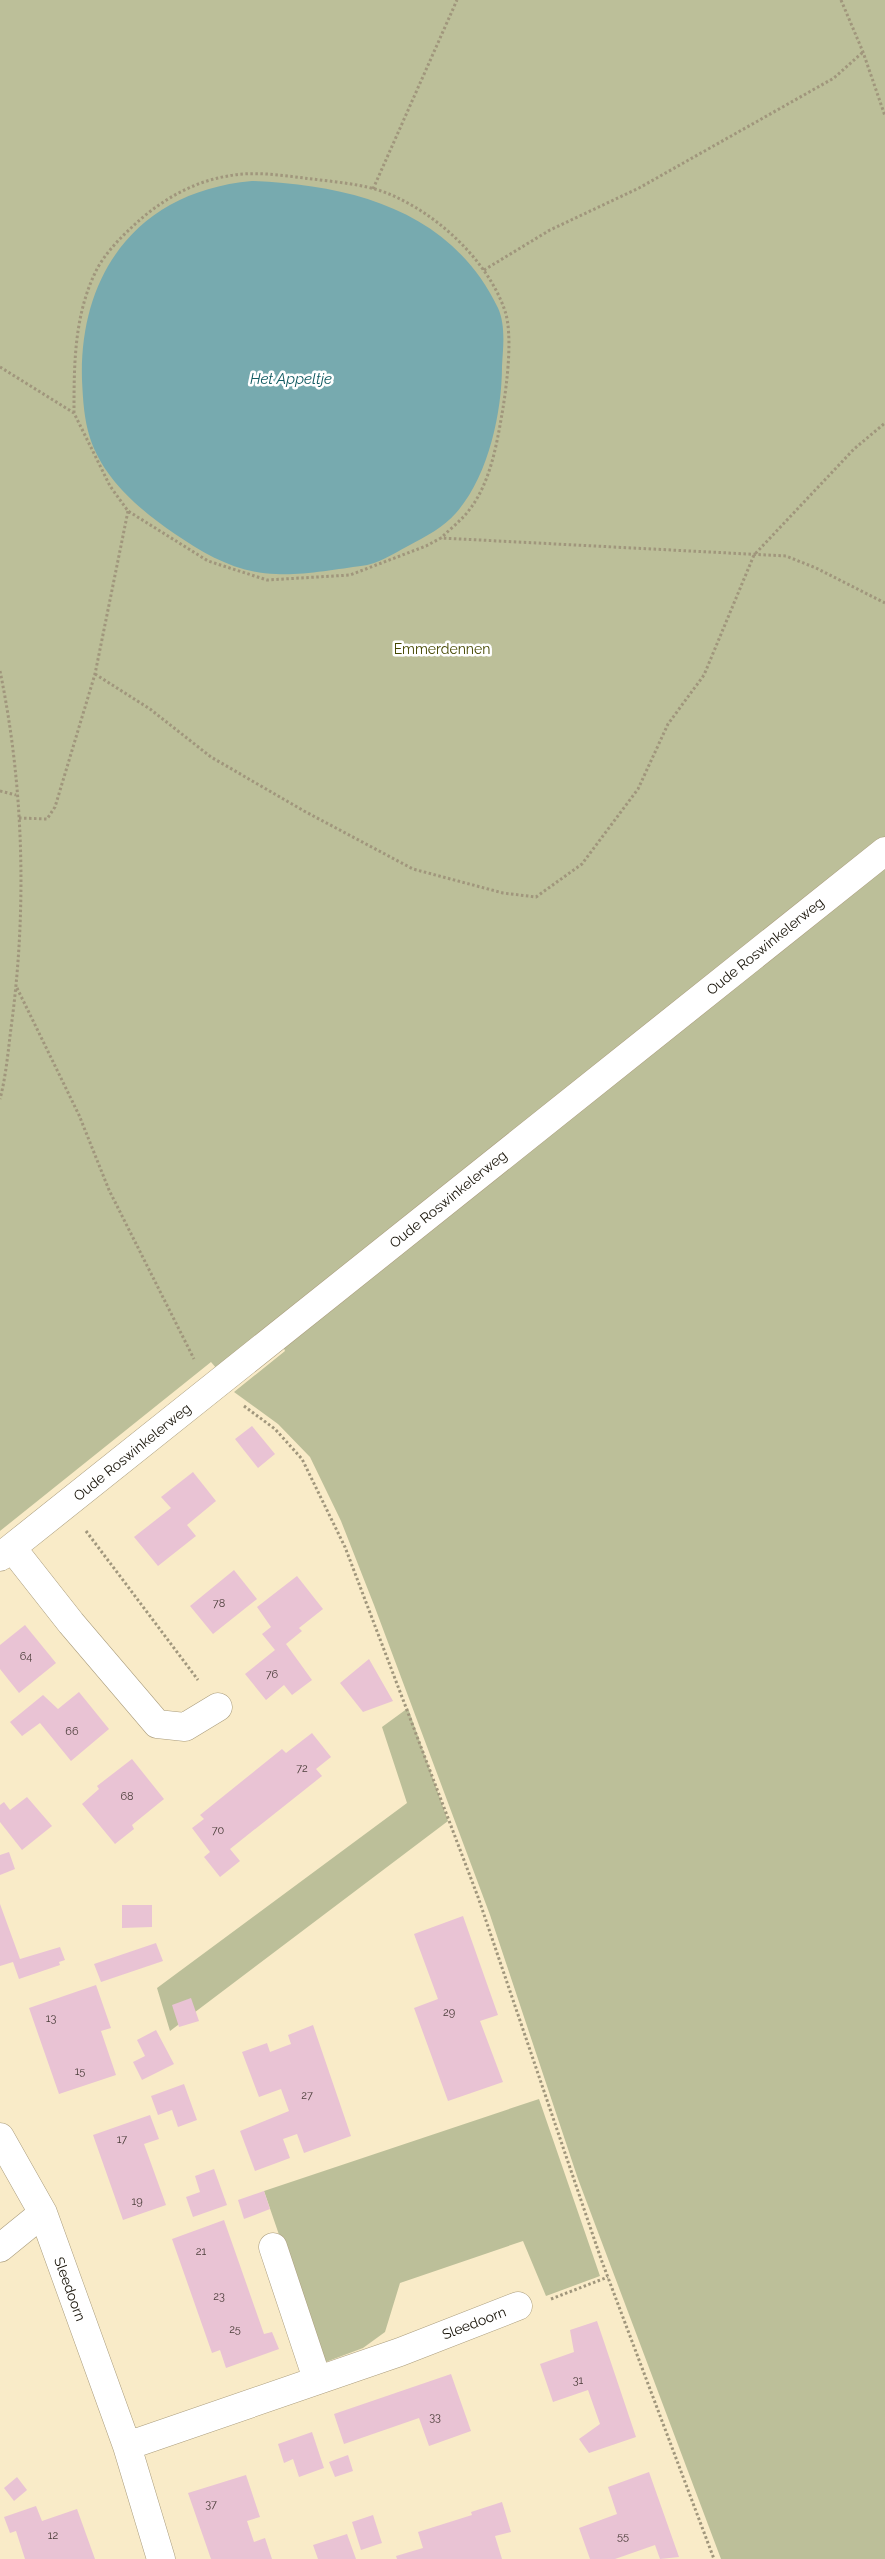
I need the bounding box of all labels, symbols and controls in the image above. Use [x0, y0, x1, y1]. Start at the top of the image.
water label: Het Appeltje [250, 370, 332, 388]
park label: Emmerdennen [394, 641, 490, 657]
street label: Oude Roswinkelerweg [703, 894, 827, 998]
street label: Oude Roswinkelerweg [386, 1147, 510, 1251]
street label: Oude Roswinkelerweg [70, 1400, 194, 1504]
house number: 78 [213, 1597, 225, 1610]
house number: 64 [20, 1650, 32, 1663]
house number: 76 [266, 1668, 279, 1681]
house number: 66 [65, 1725, 79, 1738]
house number: 72 [296, 1762, 308, 1775]
house number: 68 [120, 1790, 134, 1803]
house number: 70 [212, 1824, 225, 1837]
house number: 29 [443, 2006, 455, 2019]
house number: 13 [46, 2012, 56, 2025]
house number: 15 [75, 2065, 85, 2078]
house number: 27 [301, 2089, 313, 2102]
house number: 17 [117, 2133, 127, 2146]
house number: 19 [131, 2195, 143, 2208]
house number: 21 [196, 2245, 207, 2258]
street label: Sleedoorn [51, 2255, 89, 2323]
house number: 23 [213, 2290, 225, 2303]
street label: Sleedoorn [440, 2303, 508, 2343]
house number: 25 [229, 2323, 241, 2336]
house number: 31 [573, 2374, 584, 2387]
house number: 33 [429, 2411, 441, 2424]
house number: 37 [205, 2498, 217, 2511]
house number: 12 [48, 2529, 58, 2542]
house number: 55 [617, 2530, 629, 2543]

